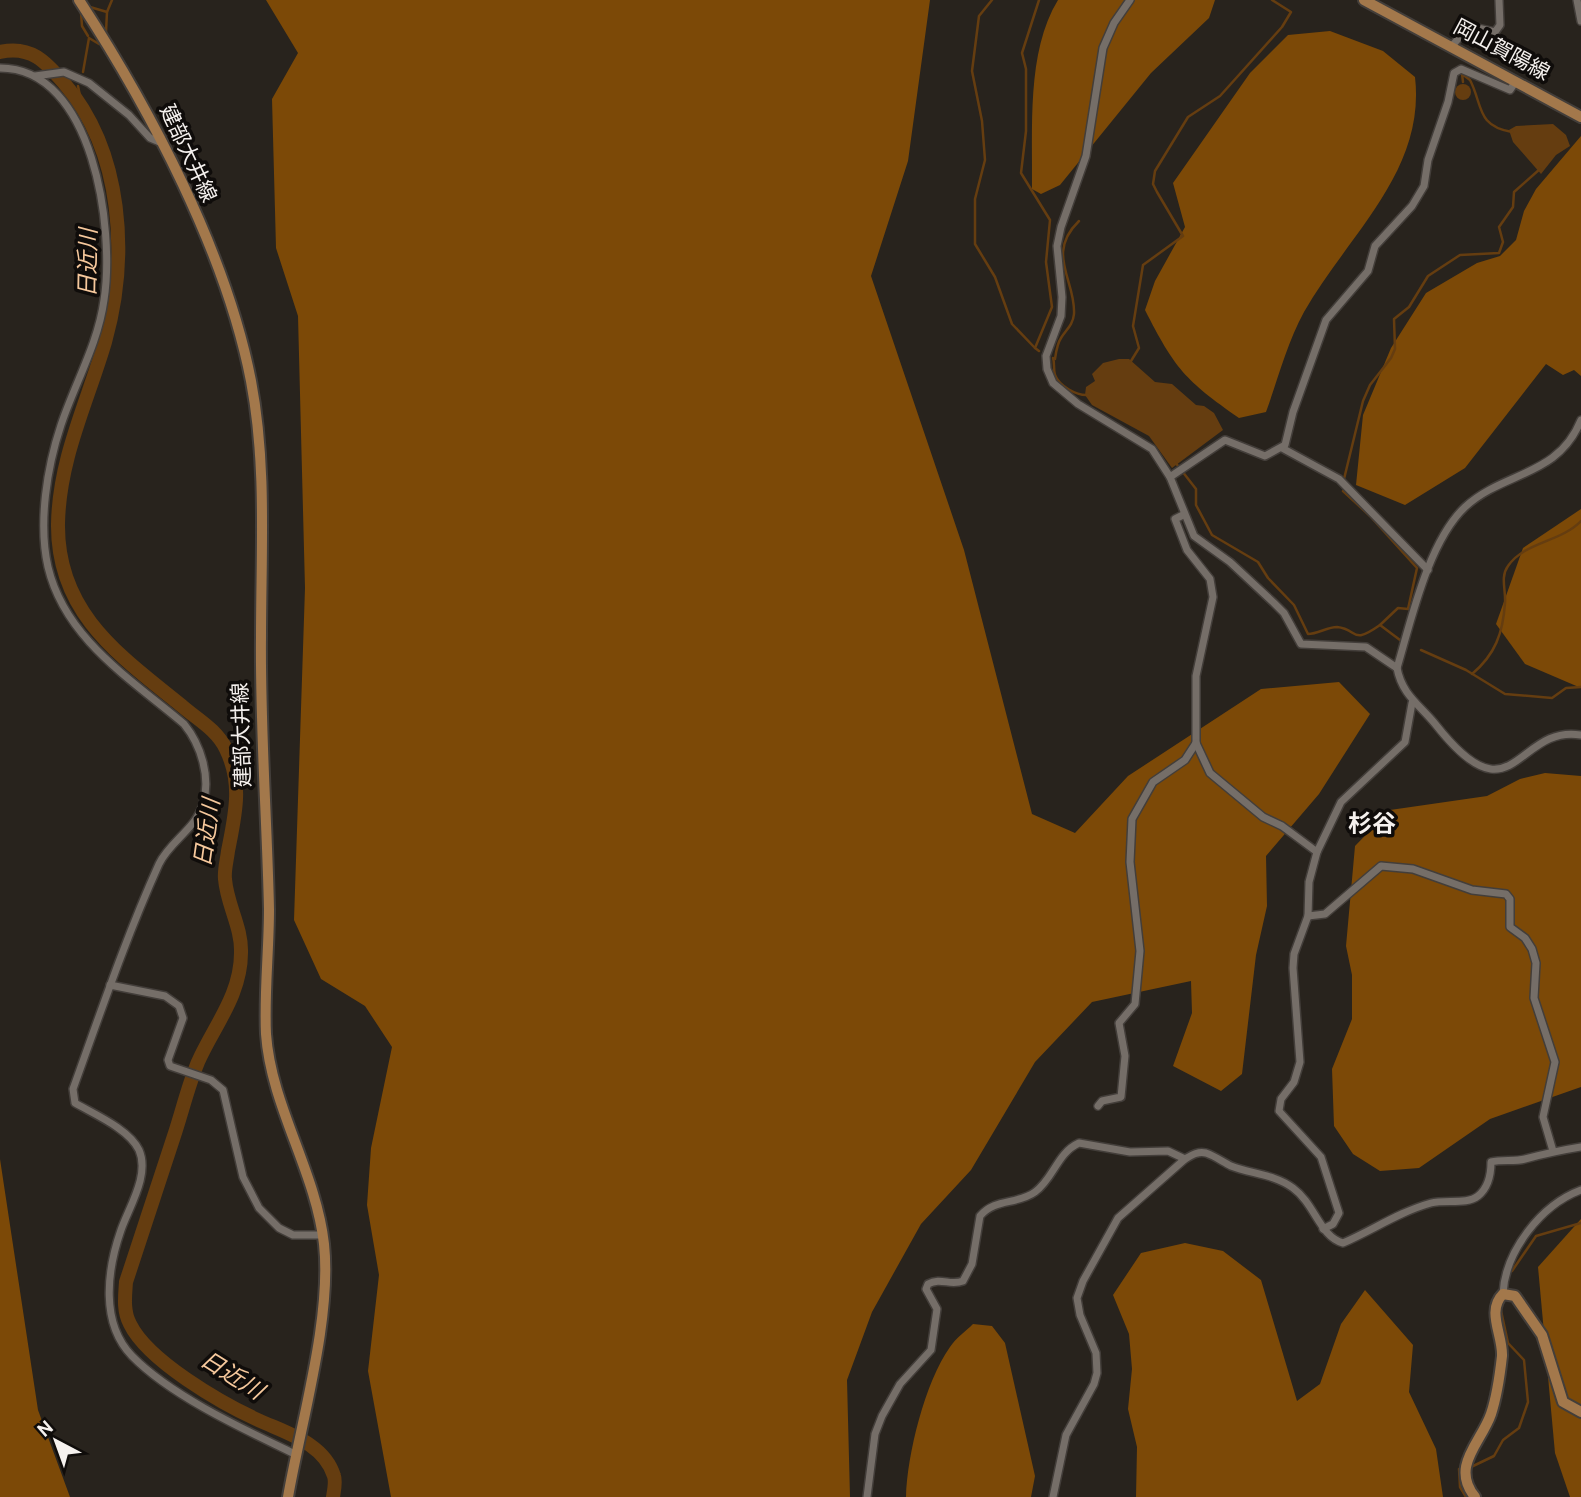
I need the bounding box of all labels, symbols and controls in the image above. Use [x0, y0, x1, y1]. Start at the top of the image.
street label: 岡山賀陽線 [1448, 14, 1554, 88]
street label: 建部大井線 [153, 101, 221, 207]
water label: 日近川 [75, 225, 105, 298]
street label: 建部大井線 [228, 682, 258, 788]
water label: 日近川 [190, 794, 229, 869]
district label: 杉谷 [1348, 811, 1396, 841]
water label: 日近川 [194, 1346, 270, 1409]
north arrow [21, 1406, 91, 1476]
text: N [33, 1416, 59, 1443]

